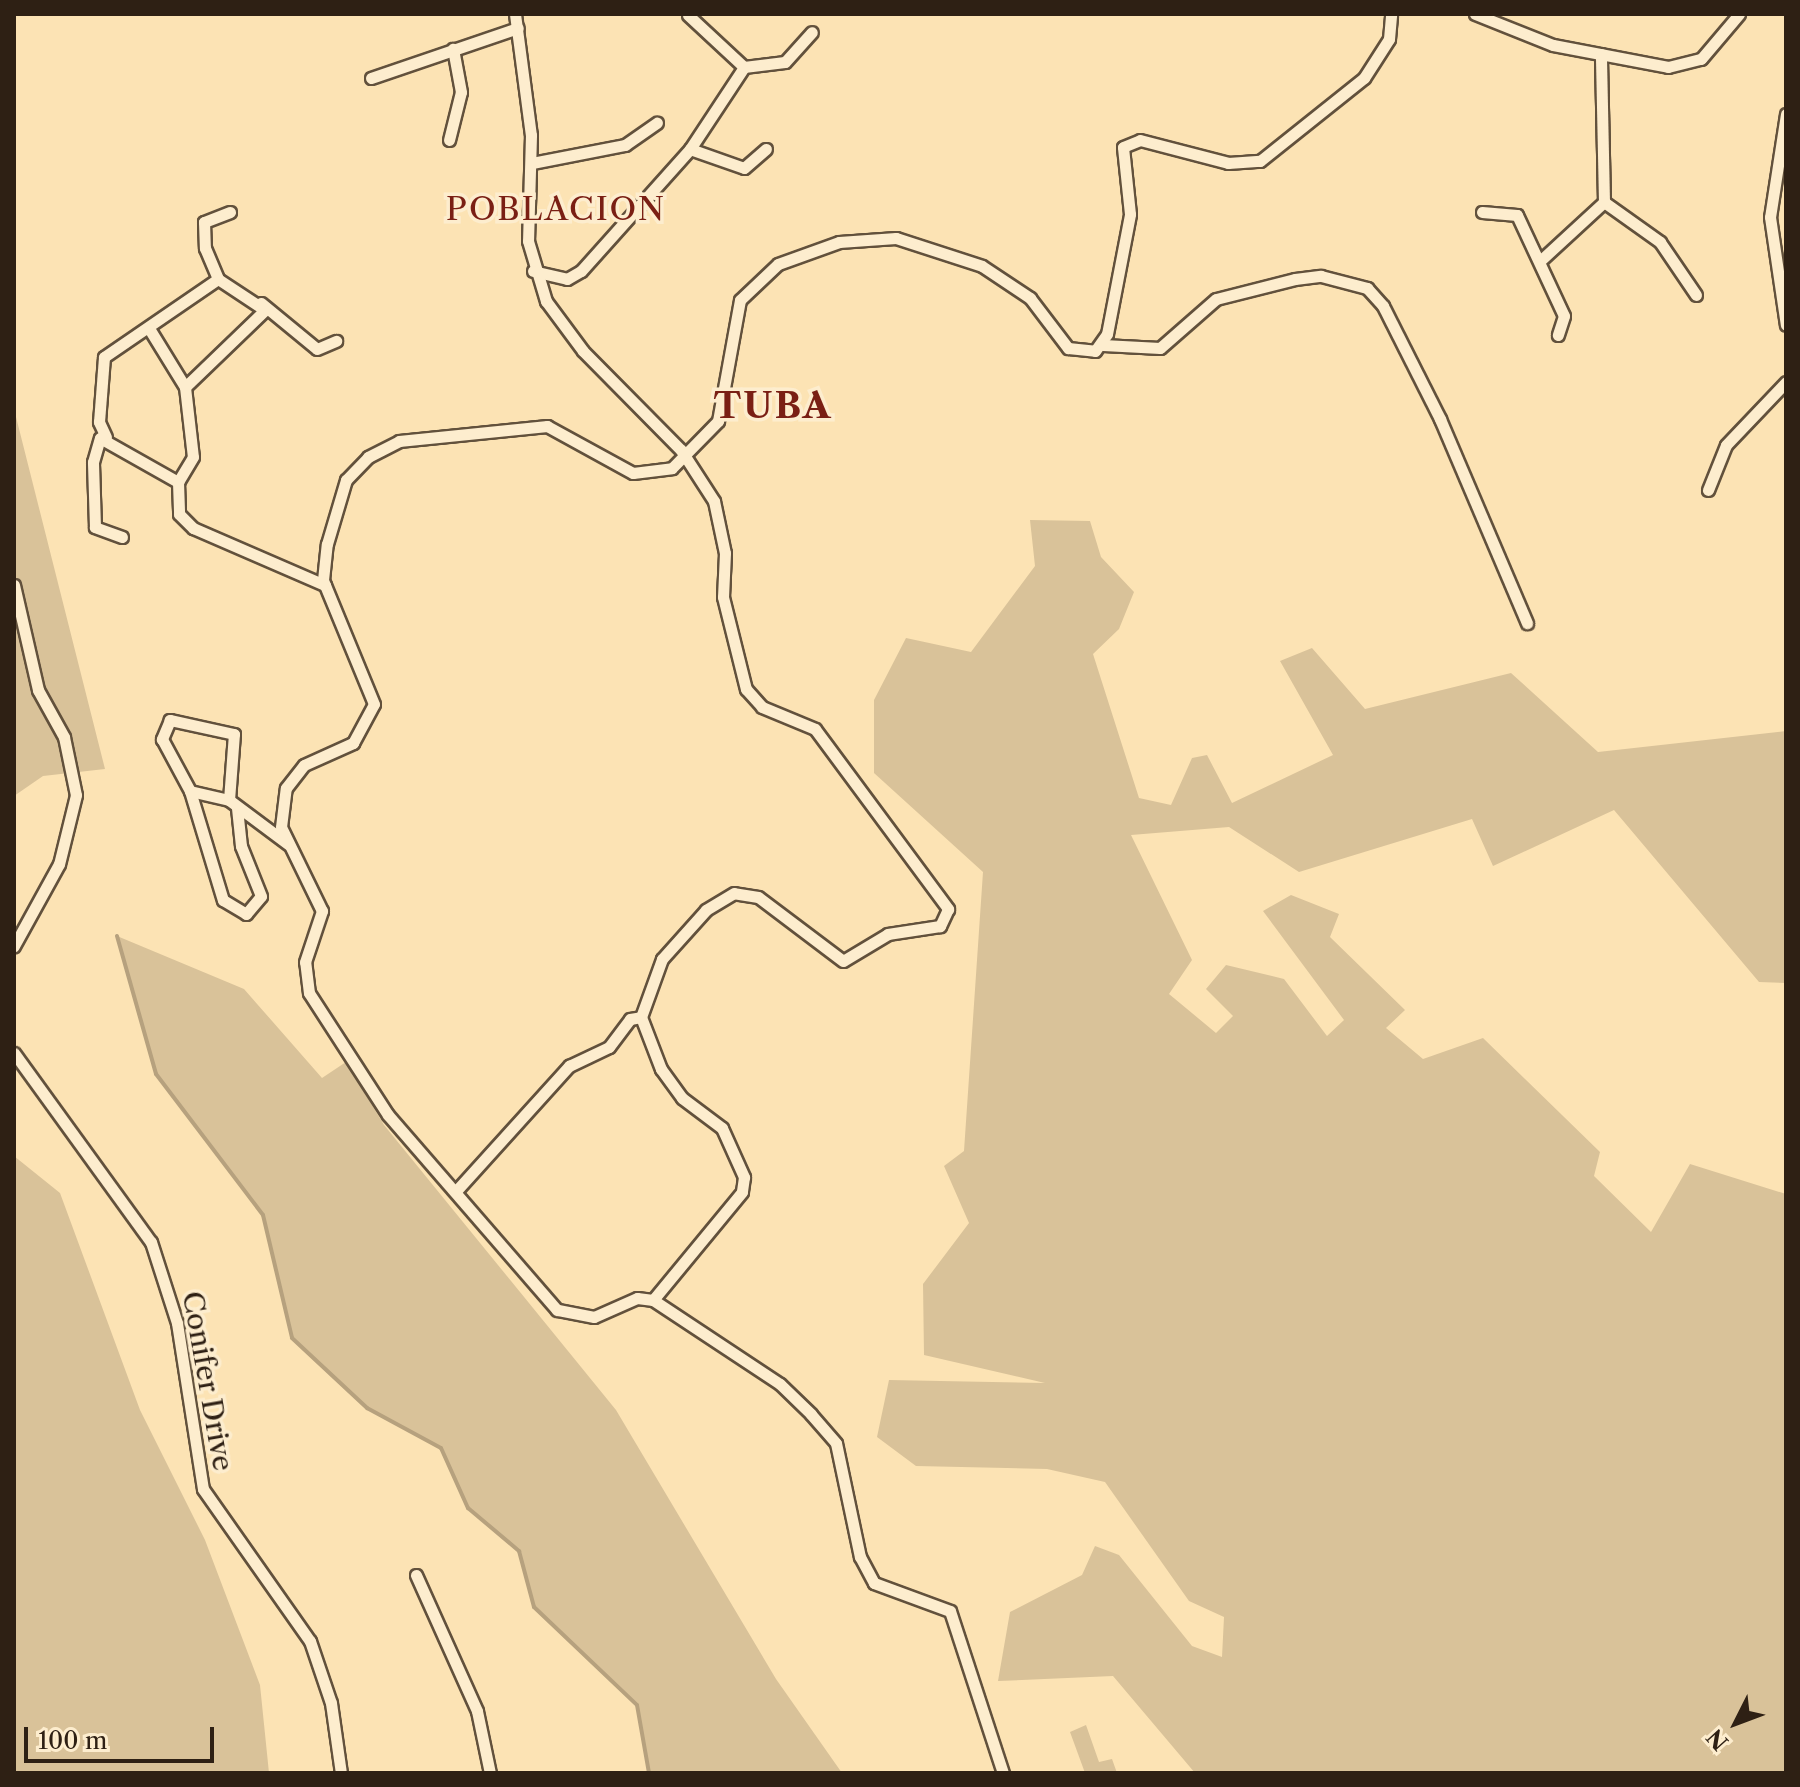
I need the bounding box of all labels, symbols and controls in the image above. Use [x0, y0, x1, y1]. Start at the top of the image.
district label: POBLACION [446, 190, 666, 228]
district label: TUBA [714, 384, 832, 428]
street label: Conifer Drive [176, 1288, 240, 1474]
north arrow [1696, 1683, 1776, 1763]
scale bar [28, 1711, 218, 1761]
text: N [1701, 1723, 1734, 1756]
text: 100 m [38, 1726, 107, 1755]

